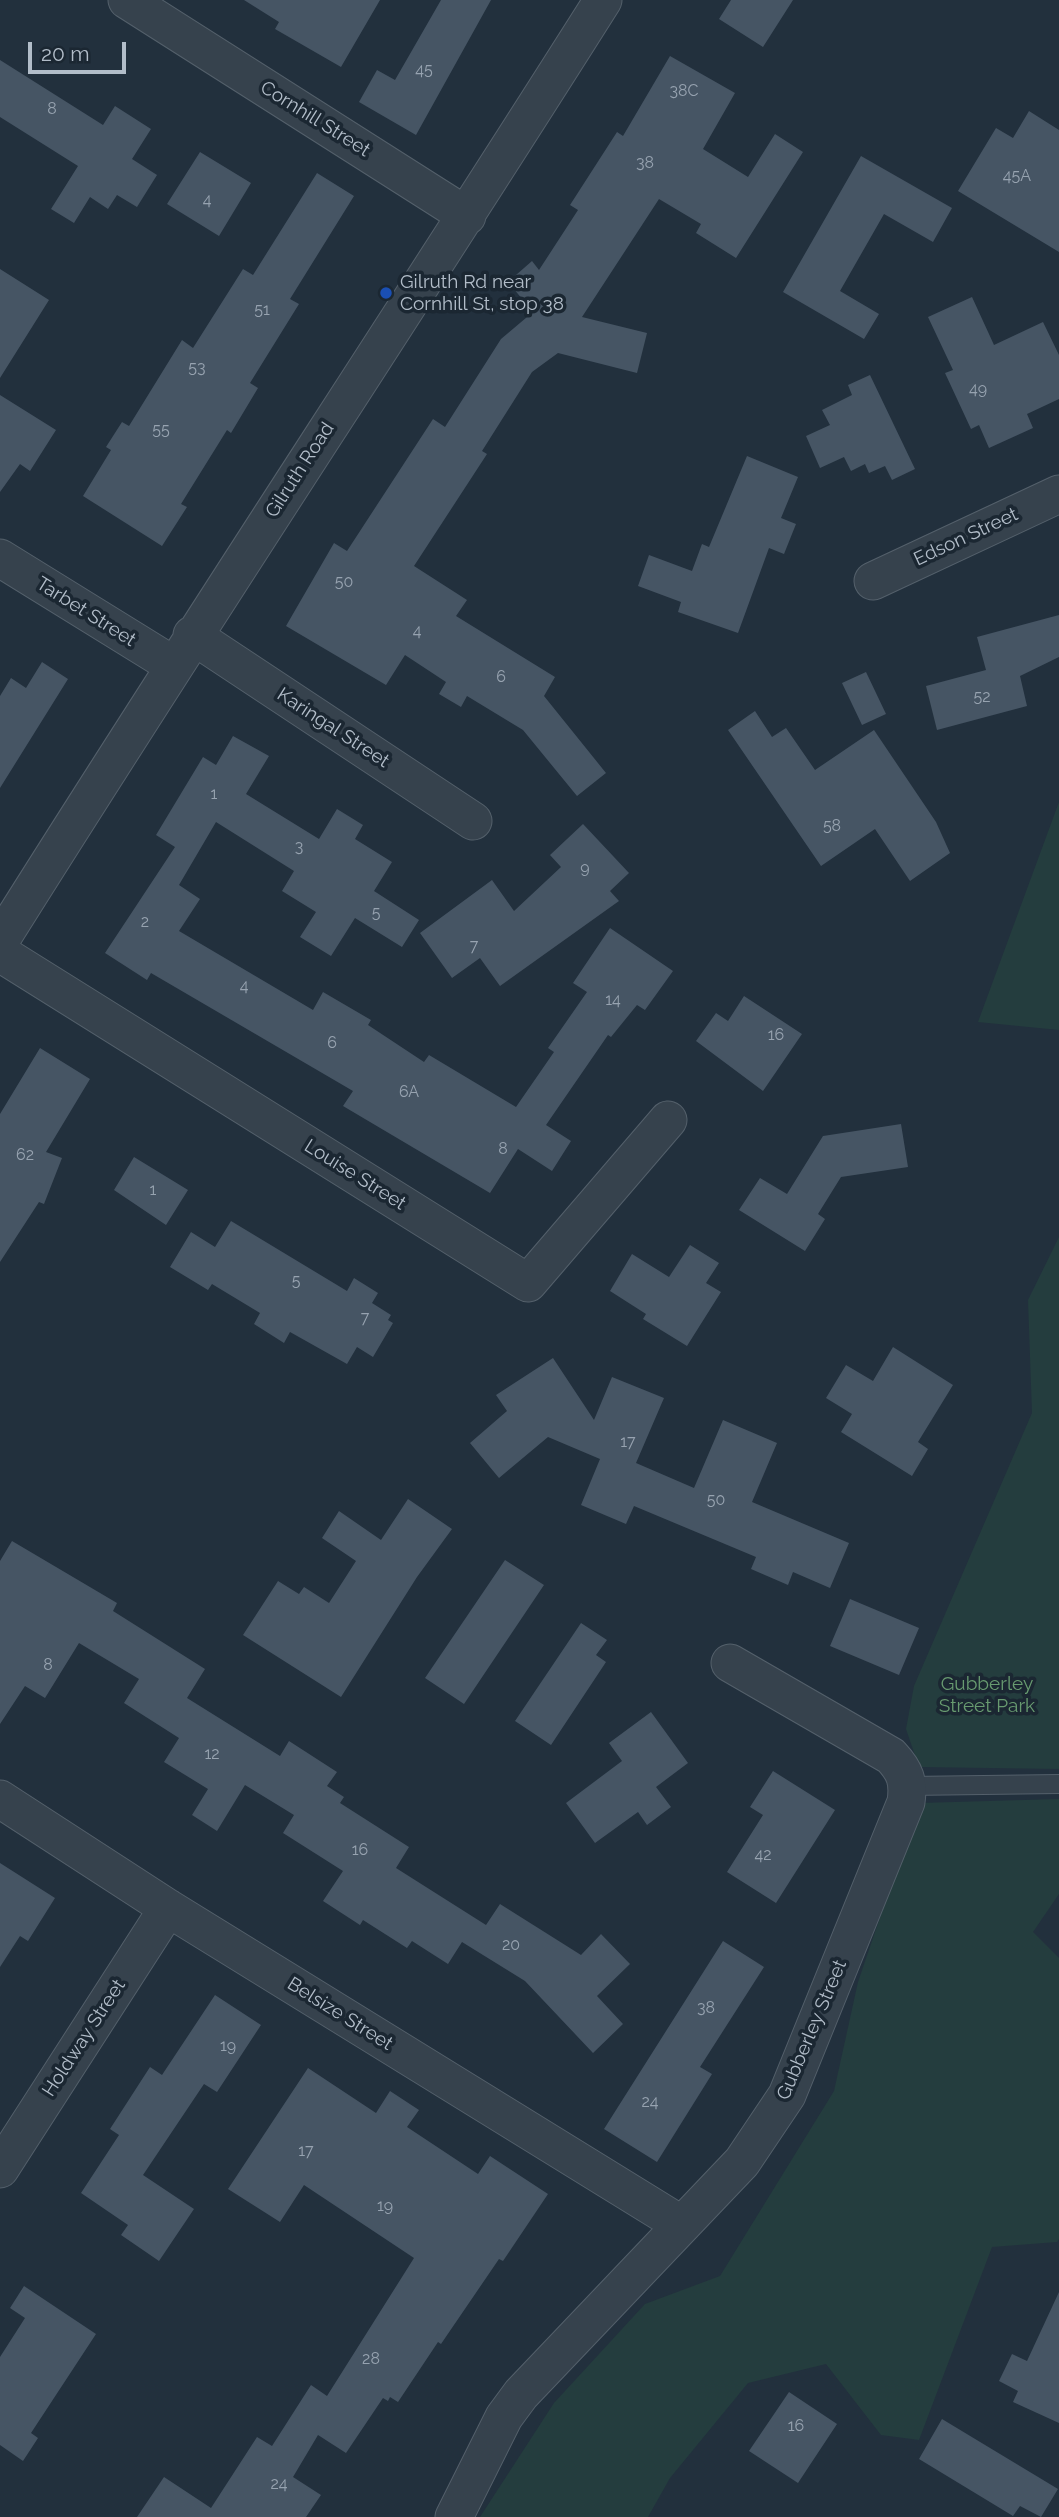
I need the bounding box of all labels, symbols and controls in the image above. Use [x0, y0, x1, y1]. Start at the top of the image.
scale bar [32, 28, 130, 72]
text: 20 m [41, 41, 89, 66]
house number: 45 [415, 60, 433, 80]
street label: Cornhill Street [256, 76, 374, 162]
house number: 38C [669, 81, 699, 101]
house number: 8 [47, 99, 57, 119]
house number: 38 [636, 153, 654, 173]
house number: 45A [1003, 166, 1031, 186]
house number: 4 [203, 190, 211, 210]
place label: Gilruth Rd near Cornhill St, stop 38 [400, 271, 564, 315]
marker: Gilruth Rd near Cornhill St, stop 38 [378, 285, 394, 301]
house number: 51 [254, 300, 270, 320]
house number: 53 [188, 358, 206, 378]
house number: 49 [969, 379, 987, 399]
street label: Gilruth Road [261, 418, 339, 522]
house number: 55 [152, 420, 170, 440]
street label: Edson Street [910, 503, 1022, 571]
street label: Tarbet Street [32, 572, 140, 652]
house number: 50 [335, 572, 353, 592]
house number: 4 [413, 621, 421, 641]
house number: 6 [496, 667, 506, 687]
street label: Karingal Street [273, 683, 393, 773]
house number: 52 [973, 687, 991, 707]
house number: 1 [211, 784, 217, 804]
house number: 58 [823, 816, 841, 836]
house number: 3 [295, 837, 303, 857]
house number: 9 [580, 858, 590, 878]
house number: 5 [372, 903, 380, 923]
house number: 2 [141, 912, 149, 932]
house number: 7 [470, 936, 478, 956]
house number: 4 [240, 976, 248, 996]
house number: 14 [605, 990, 621, 1010]
house number: 16 [768, 1025, 784, 1045]
house number: 6 [327, 1033, 337, 1053]
house number: 6A [399, 1082, 419, 1102]
street label: Louise Street [300, 1135, 410, 1215]
house number: 8 [498, 1139, 508, 1159]
house number: 62 [16, 1145, 34, 1165]
house number: 1 [150, 1180, 156, 1200]
house number: 5 [292, 1271, 300, 1291]
house number: 7 [361, 1308, 369, 1328]
house number: 17 [620, 1432, 636, 1452]
house number: 50 [707, 1490, 725, 1510]
house number: 8 [43, 1655, 53, 1675]
park label: Gubberley Street Park [939, 1673, 1035, 1717]
house number: 12 [204, 1744, 220, 1764]
house number: 16 [352, 1840, 368, 1860]
house number: 42 [754, 1845, 772, 1865]
house number: 20 [502, 1935, 520, 1955]
street label: Gubberley Street [772, 1956, 852, 2104]
street label: Belsize Street [283, 1973, 397, 2055]
street label: Holdway Street [38, 1975, 130, 2101]
house number: 38 [697, 1998, 715, 2018]
house number: 19 [220, 2036, 236, 2056]
house number: 24 [641, 2092, 659, 2112]
house number: 17 [298, 2141, 314, 2161]
house number: 19 [377, 2196, 393, 2216]
house number: 28 [362, 2349, 380, 2369]
house number: 16 [788, 2416, 804, 2436]
house number: 24 [270, 2474, 288, 2494]

